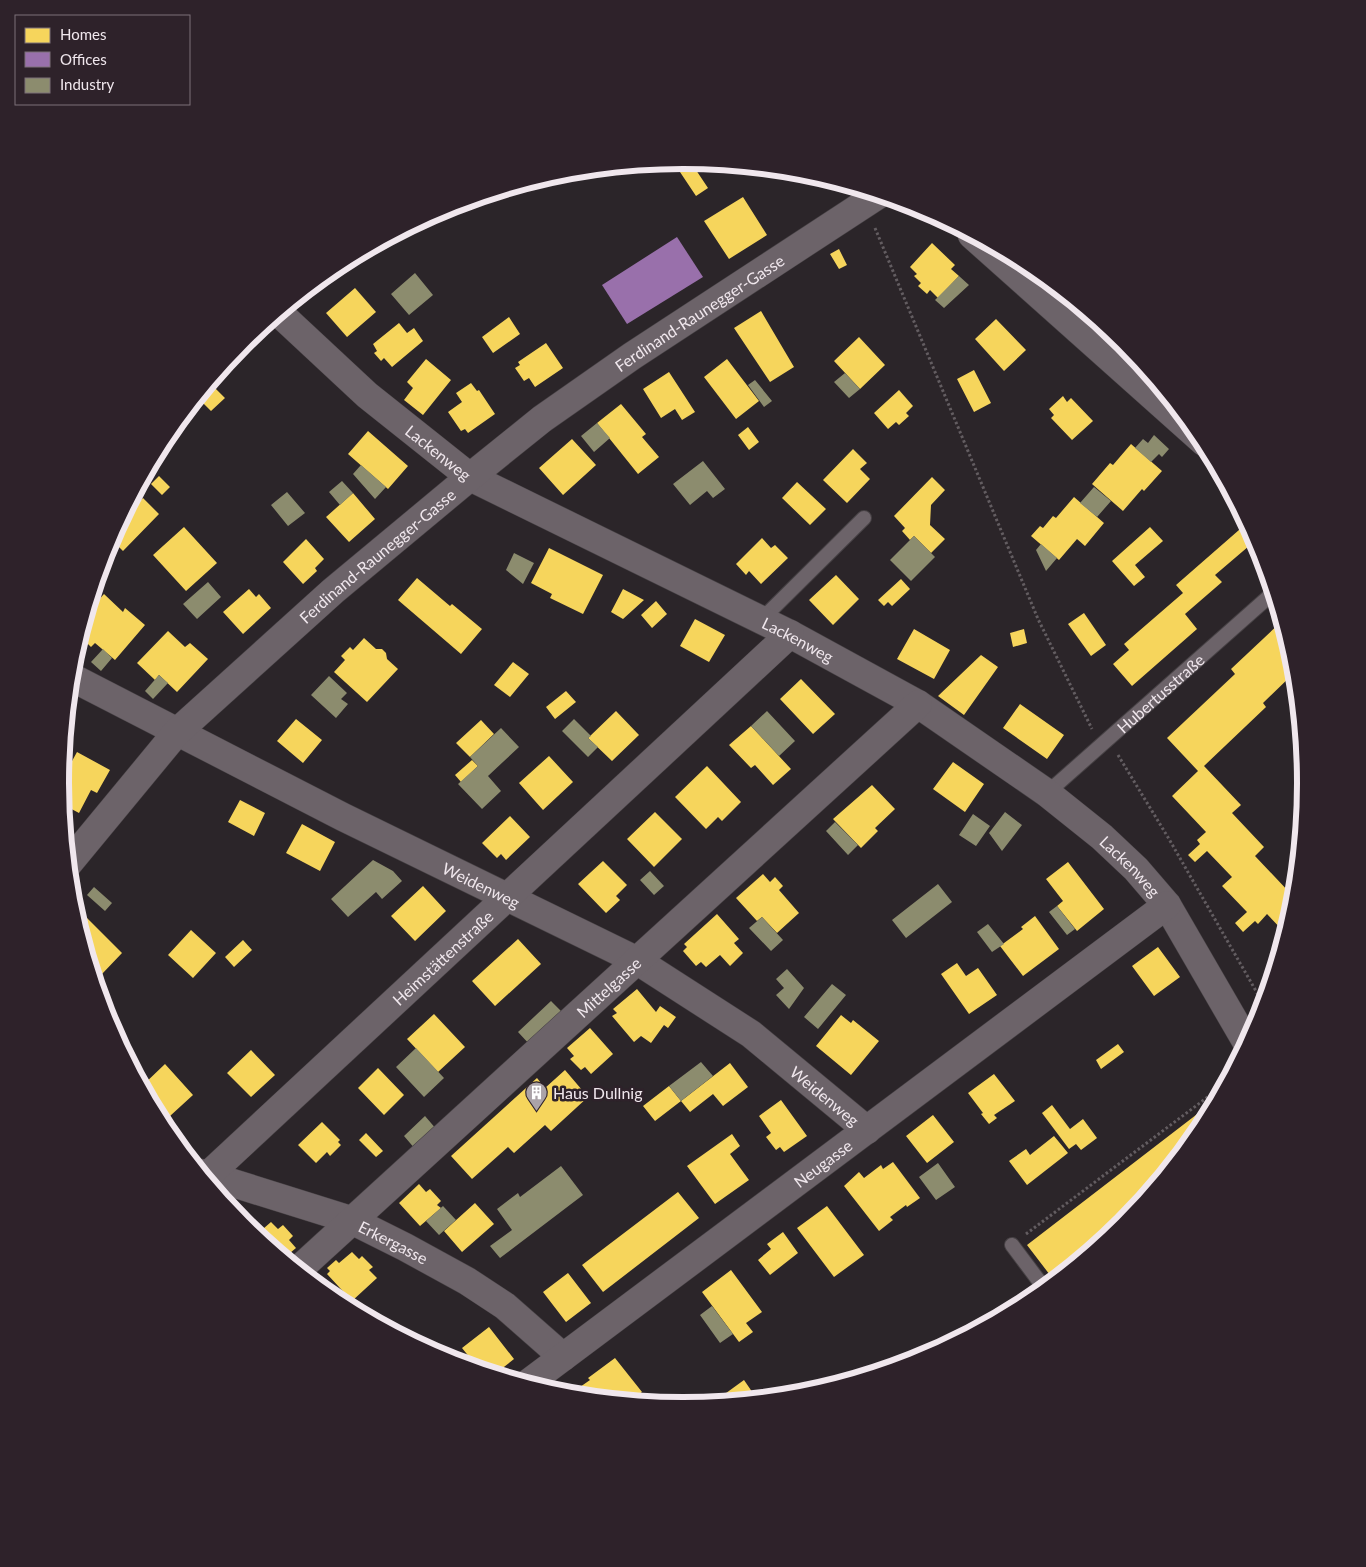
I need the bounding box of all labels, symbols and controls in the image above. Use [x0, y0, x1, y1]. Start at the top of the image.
legend [15, 15, 190, 105]
text: Homes [60, 25, 106, 43]
text: Offices [60, 50, 107, 68]
text: Industry [60, 75, 115, 93]
street label: Ferdinand-Raunegger-Gasse [611, 250, 787, 375]
street label: Lackenweg [402, 420, 475, 484]
street label: Ferdinand-Raunegger-Gasse [295, 484, 459, 627]
street label: Lackenweg [759, 613, 837, 666]
street label: Hubertusstraße [1113, 649, 1208, 736]
street label: Lackenweg [1097, 831, 1165, 900]
street label: Weidenweg [440, 858, 523, 911]
street label: Heimstättenstraße [388, 906, 496, 1009]
street label: Mittelgasse [572, 953, 644, 1021]
street label: Weidenweg [787, 1061, 863, 1129]
building icon: Haus Dullnig [525, 1080, 549, 1111]
place label: Haus Dullnig [553, 1083, 642, 1102]
street label: Neugasse [790, 1135, 855, 1191]
street label: Erkergasse [356, 1216, 432, 1267]

